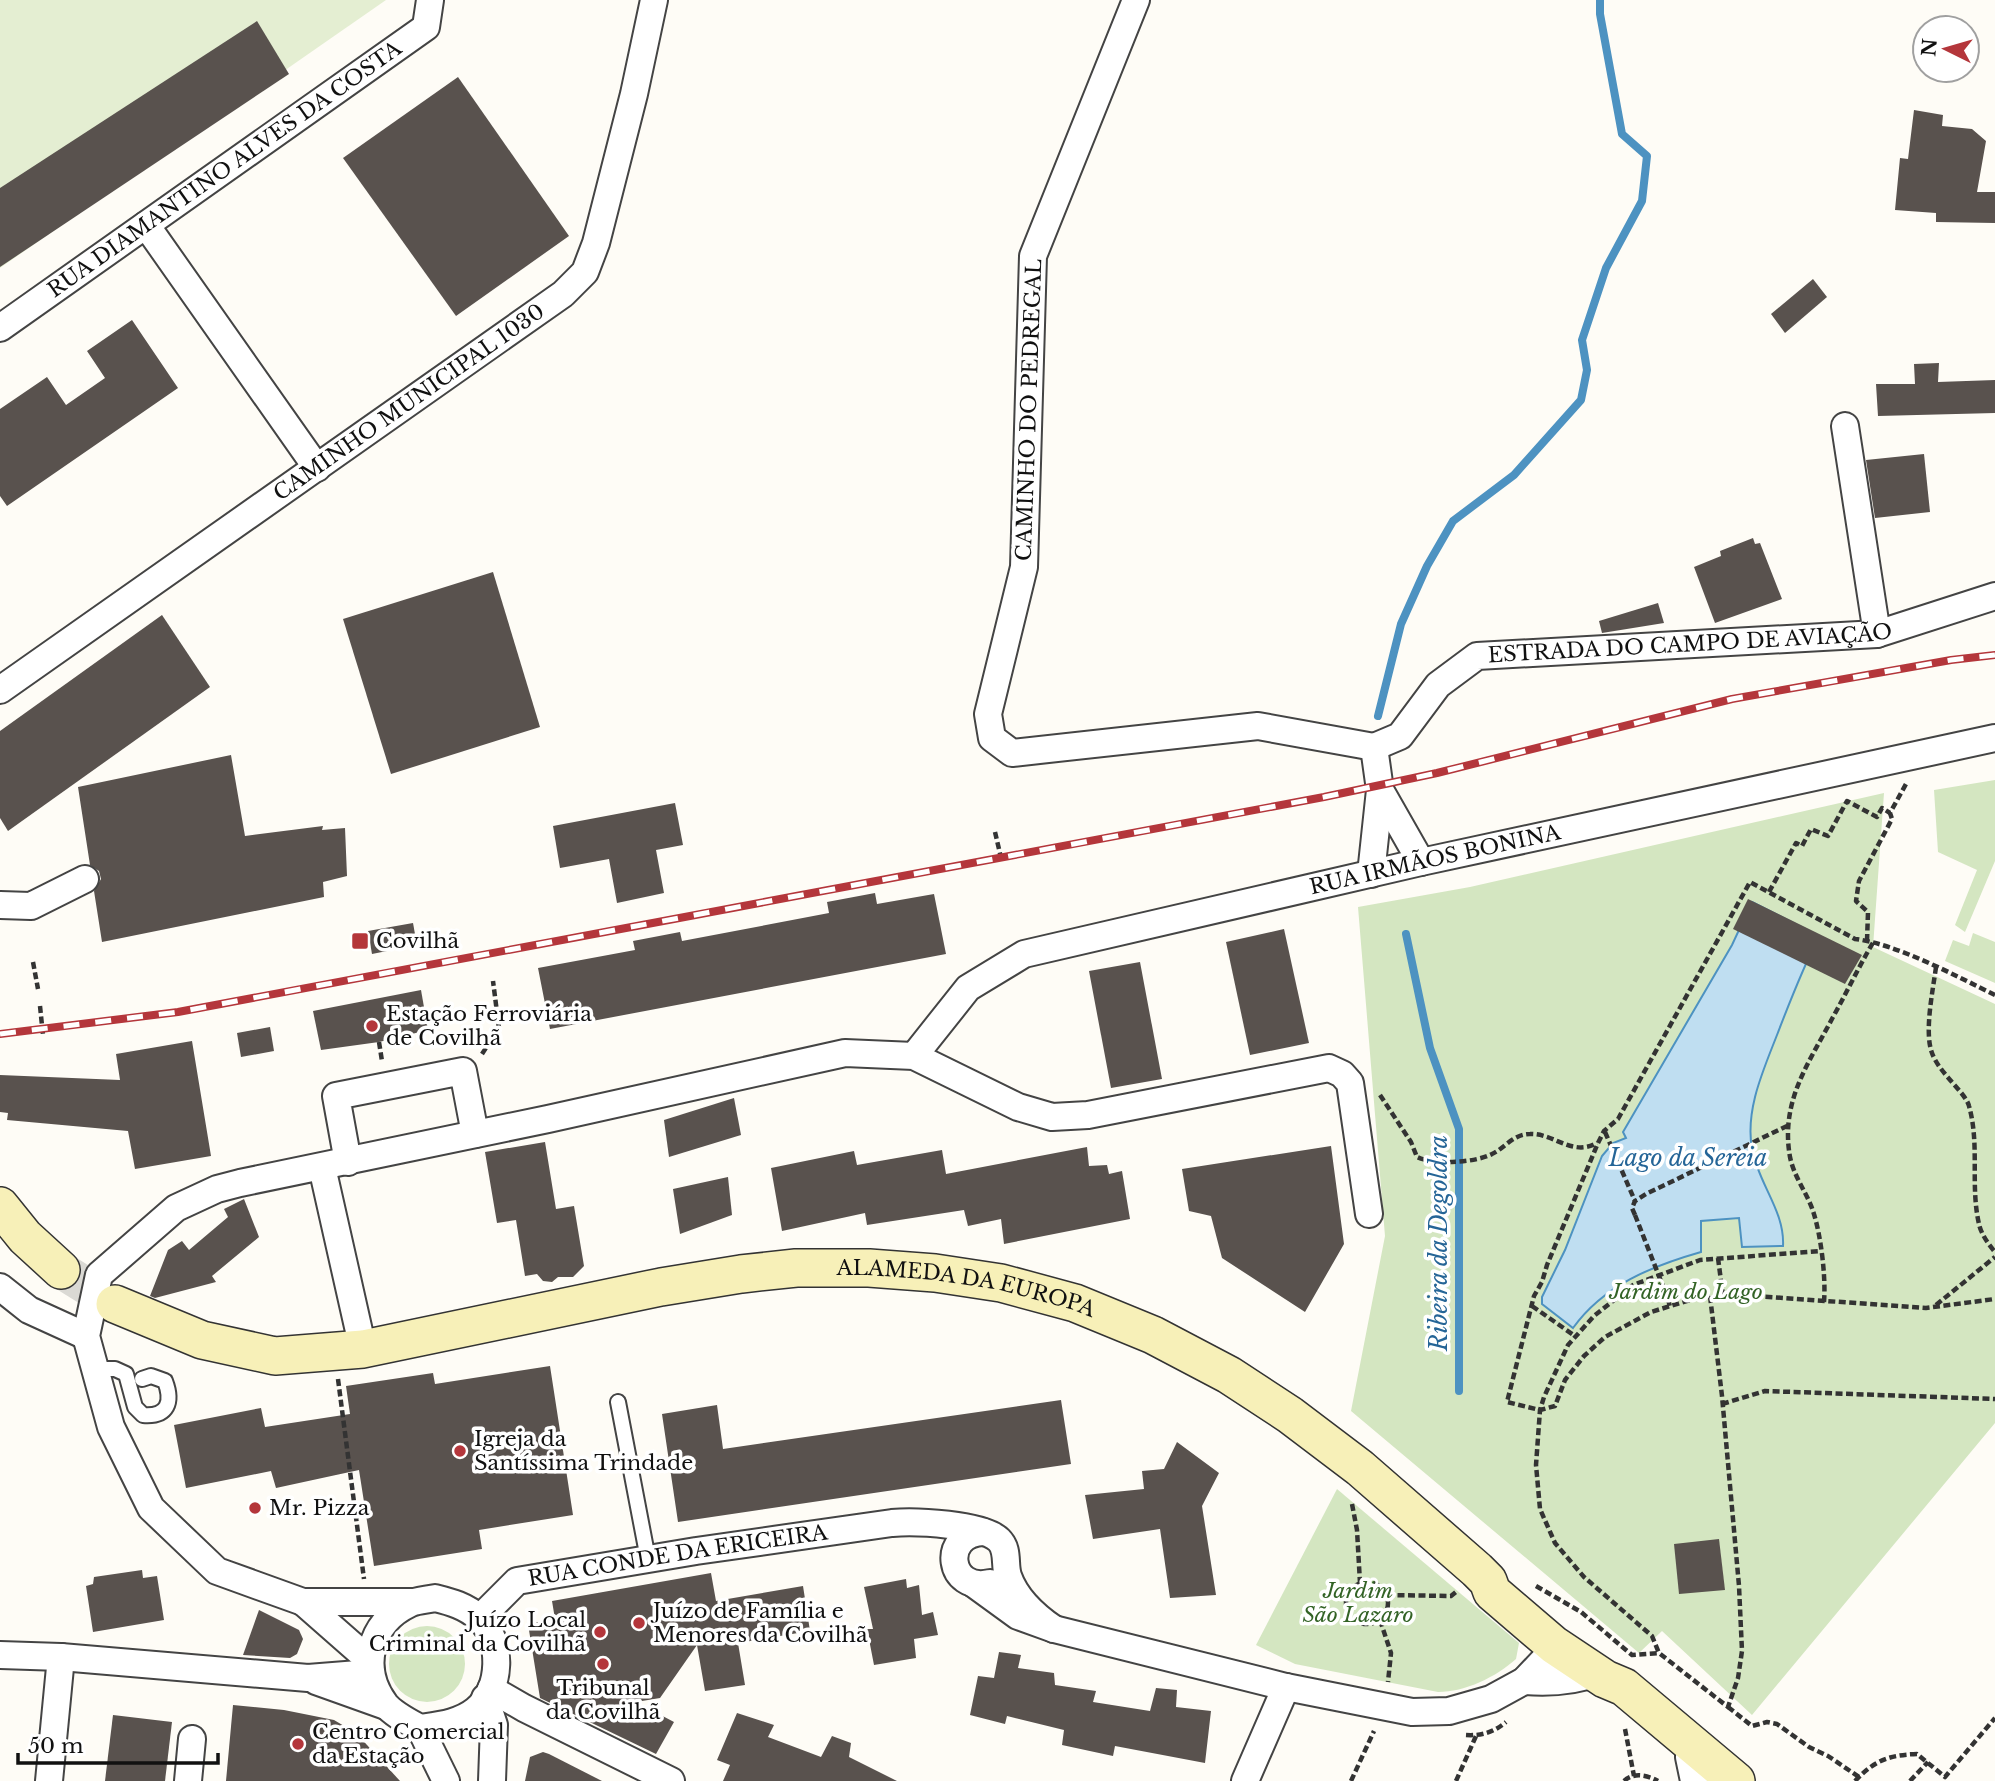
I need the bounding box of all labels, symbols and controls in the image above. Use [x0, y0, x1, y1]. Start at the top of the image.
north arrow [1911, 14, 1981, 84]
street label: RUA DIAMANTINO ALVES DA COSTA [43, 35, 407, 303]
text: N [1917, 38, 1942, 57]
street label: CAMINHO DO PEDREGAL [1011, 258, 1047, 562]
street label: CAMINHO MUNICIPAL 1030 [269, 298, 549, 506]
street label: ESTRADA DO CAMPO DE AVIAÇÃO [1487, 617, 1896, 668]
street label: RUA IRMÃOS BONINA [1307, 819, 1564, 900]
place label: Covilhã [376, 928, 459, 954]
marker: Covilhã [350, 931, 370, 951]
place label: Estação Ferroviária de Covilhã [386, 1001, 592, 1051]
marker: Estação Ferroviária de Covilhã [364, 1018, 380, 1034]
water label: Ribeira da Degoldra [1425, 1135, 1453, 1352]
water label: Lago da Sereia [1608, 1144, 1767, 1172]
street label: ALAMEDA DA EUROPA [836, 1255, 1100, 1323]
park label: Jardim do Lago [1608, 1279, 1763, 1305]
place label: Igreja da Santíssima Trindade [474, 1426, 693, 1476]
marker: Igreja da Santíssima Trindade [452, 1443, 468, 1459]
place label: Mr. Pizza [269, 1495, 370, 1521]
marker: Mr. Pizza [247, 1500, 263, 1516]
street label: RUA CONDE DA ERICEIRA [526, 1519, 830, 1592]
park label: Jardim São Lazaro [1302, 1578, 1414, 1628]
place label: Juízo de Família e Menores da Covilhã [650, 1598, 868, 1648]
place label: Juízo Local Criminal da Covilhã [369, 1607, 586, 1657]
marker: Juízo de Família e Menores da Covilhã [631, 1615, 647, 1631]
marker: Juízo Local Criminal da Covilhã [592, 1624, 608, 1640]
marker: Tribunal da Covilhã [595, 1656, 611, 1672]
place label: Tribunal da Covilhã [546, 1675, 661, 1725]
place label: Centro Comercial da Estação [312, 1719, 505, 1769]
scale bar [18, 1722, 217, 1766]
text: 50 m [28, 1733, 84, 1759]
marker: Centro Comercial da Estação [290, 1736, 306, 1752]

